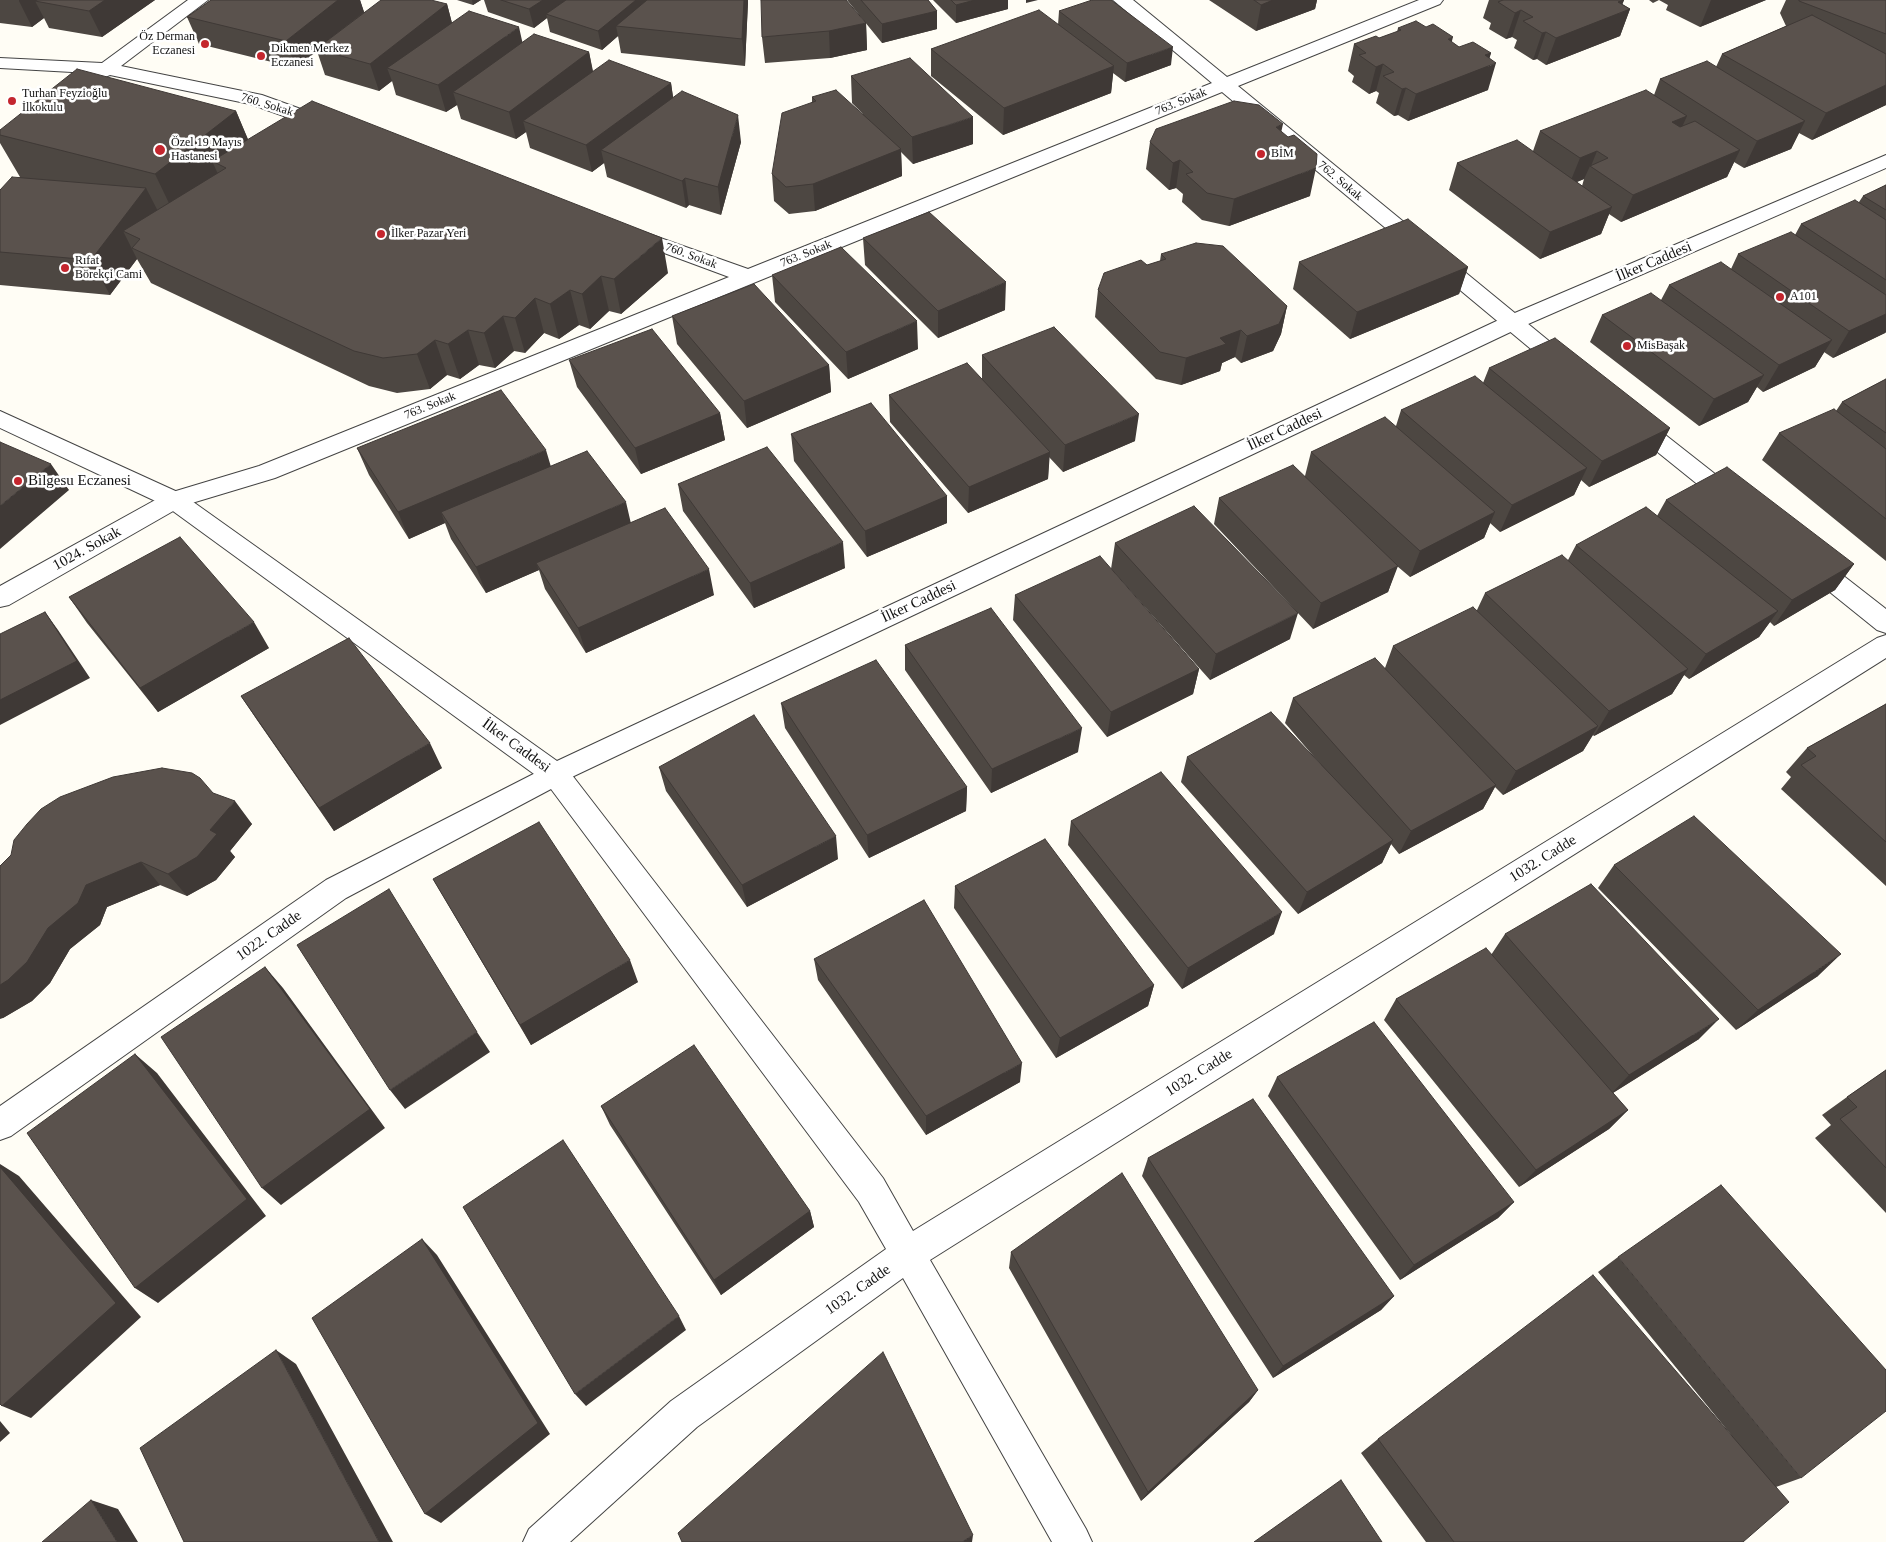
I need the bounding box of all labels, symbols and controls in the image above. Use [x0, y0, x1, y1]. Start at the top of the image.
place label: Öz Derman Eczanesi [139, 30, 195, 58]
marker: Öz Derman Eczanesi [199, 38, 211, 50]
place label: Dikmen Merkez Eczanesi [271, 42, 349, 70]
marker: Dikmen Merkez Eczanesi [255, 50, 267, 62]
street label: 763. Sokak [1153, 85, 1209, 119]
place label: Turhan Feyzioğlu İlkokulu [22, 87, 107, 115]
street label: 760. Sokak [239, 90, 295, 120]
marker: Turhan Feyzioğlu İlkokulu [6, 95, 18, 107]
place label: Özel 19 Mayıs Hastanesi [171, 136, 242, 164]
marker: Özel 19 Mayıs Hastanesi [153, 143, 167, 157]
place label: BİM [1271, 147, 1294, 161]
marker: BİM [1255, 148, 1267, 160]
street label: 762. Sokak [1315, 158, 1365, 204]
place label: İlker Pazar Yeri [391, 227, 466, 241]
marker: İlker Pazar Yeri [375, 228, 387, 240]
street label: 763. Sokak [778, 237, 834, 271]
street label: İlker Caddesi [1613, 238, 1695, 286]
street label: 760. Sokak [663, 240, 719, 272]
place label: Rıfat Börekçi Cami [75, 254, 142, 282]
marker: Rıfat Börekçi Cami [59, 262, 71, 274]
place label: A101 [1790, 290, 1817, 304]
marker: A101 [1774, 291, 1786, 303]
place label: MisBaşak [1637, 339, 1685, 353]
marker: MisBaşak [1621, 340, 1633, 352]
street label: 763. Sokak [402, 389, 458, 423]
street label: İlker Caddesi [1245, 405, 1325, 455]
place label: Bilgesu Eczanesi [28, 472, 131, 490]
marker: Bilgesu Eczanesi [12, 475, 24, 487]
street label: 1024. Sokak [50, 523, 124, 575]
street label: İlker Caddesi [879, 577, 959, 627]
street label: İlker Caddesi [478, 715, 554, 777]
street label: 1032. Cadde [1506, 831, 1580, 887]
street label: 1022. Cadde [233, 907, 305, 965]
street label: 1032. Cadde [1162, 1045, 1236, 1101]
street label: 1032. Cadde [822, 1261, 894, 1319]

